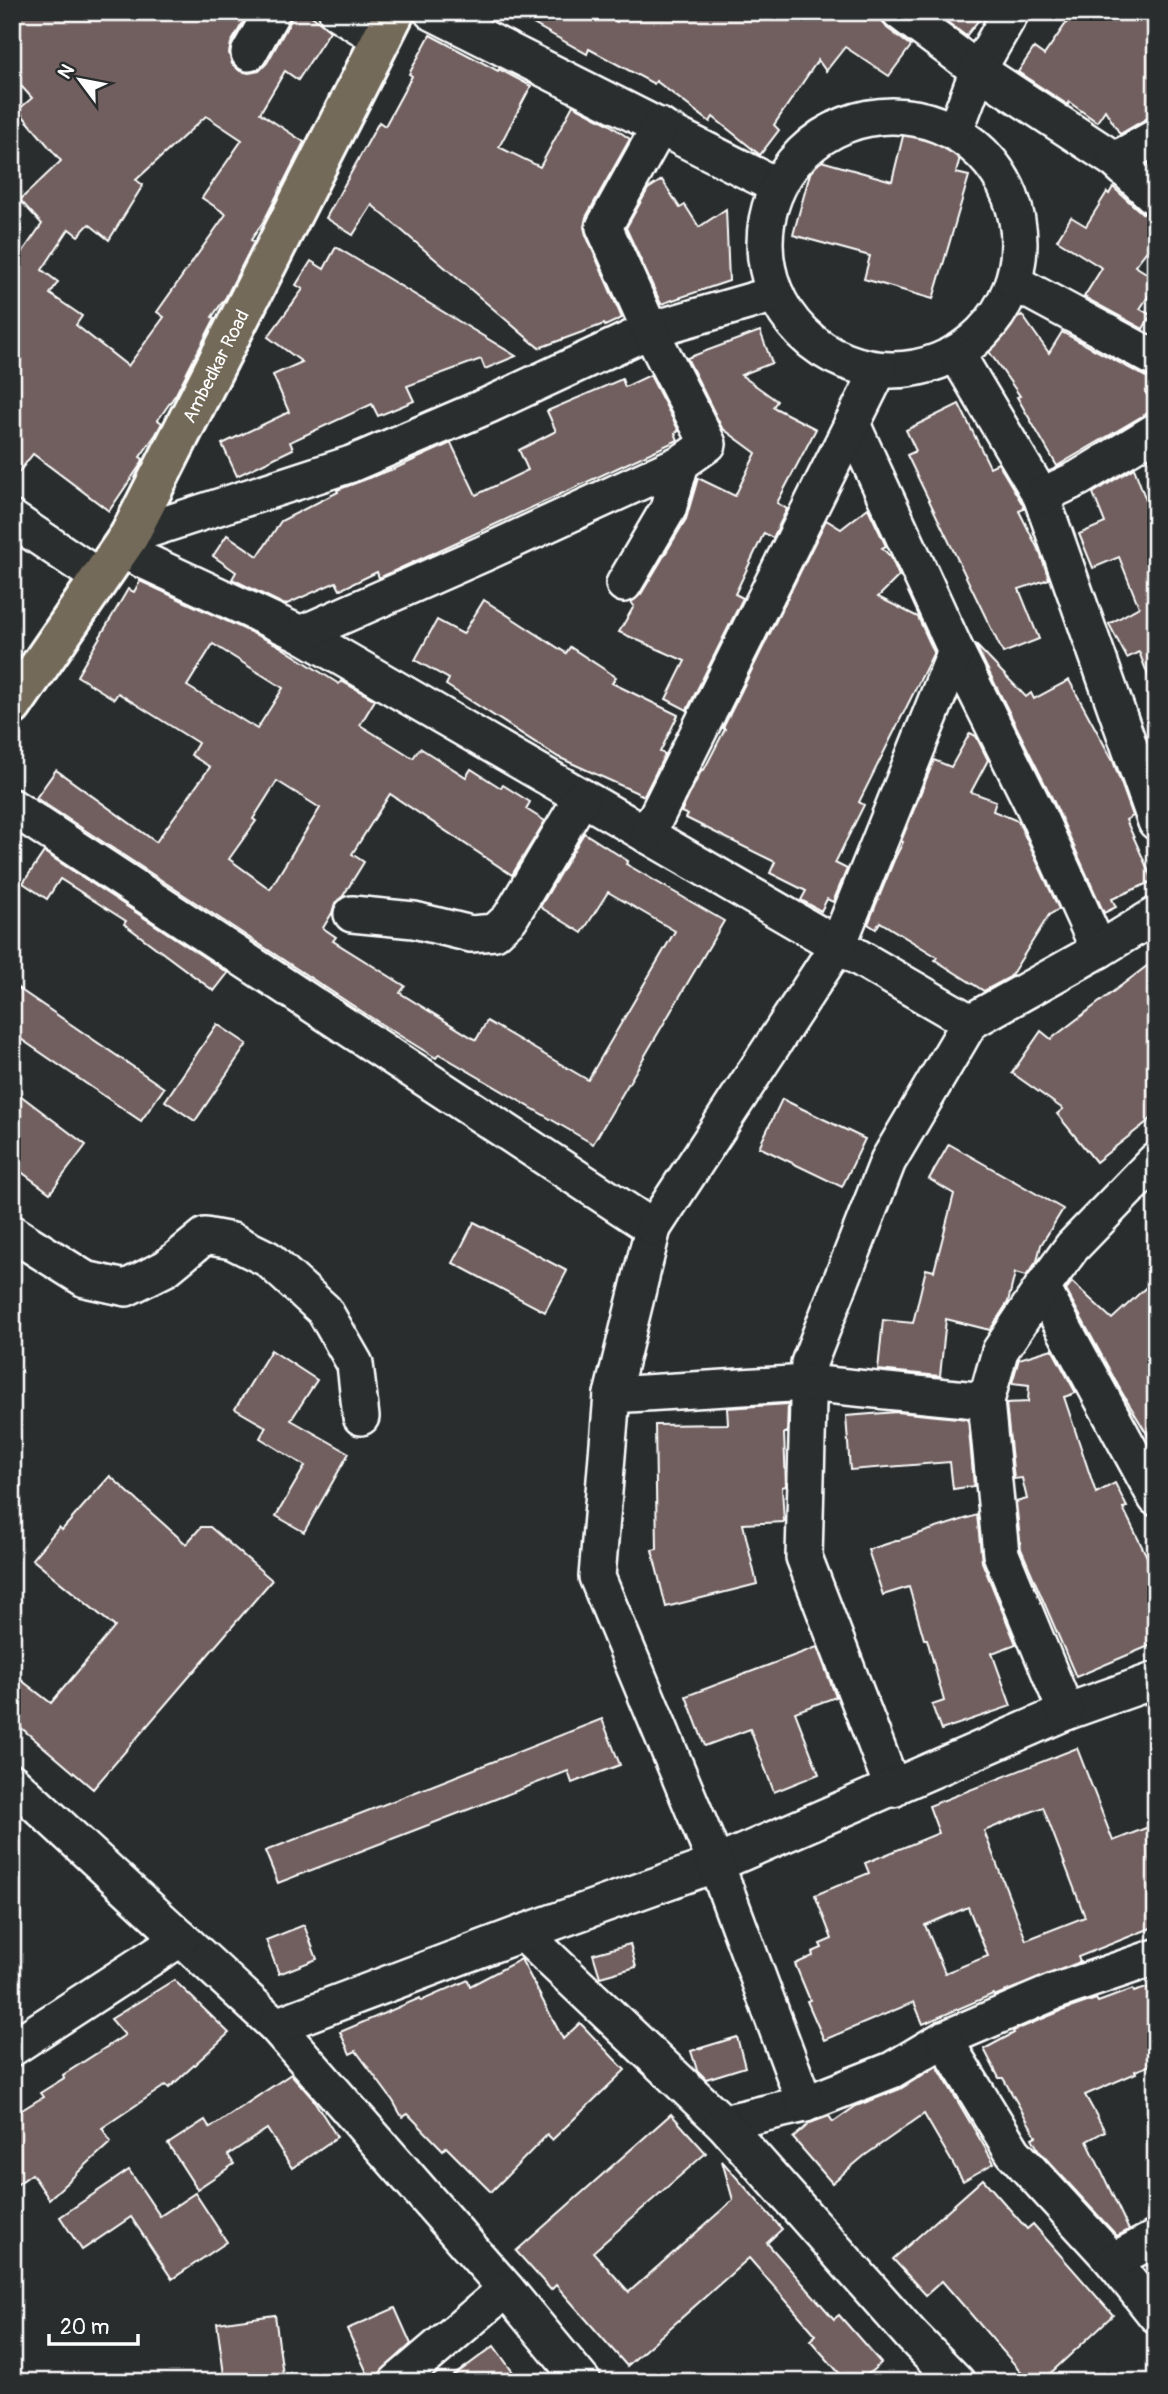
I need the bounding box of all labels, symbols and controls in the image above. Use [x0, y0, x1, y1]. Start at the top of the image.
north arrow [46, 46, 116, 116]
text: N [53, 60, 80, 83]
street label: Ambedkar Road [177, 306, 255, 427]
scale bar [49, 2303, 138, 2347]
text: 20 m [60, 2314, 109, 2341]

